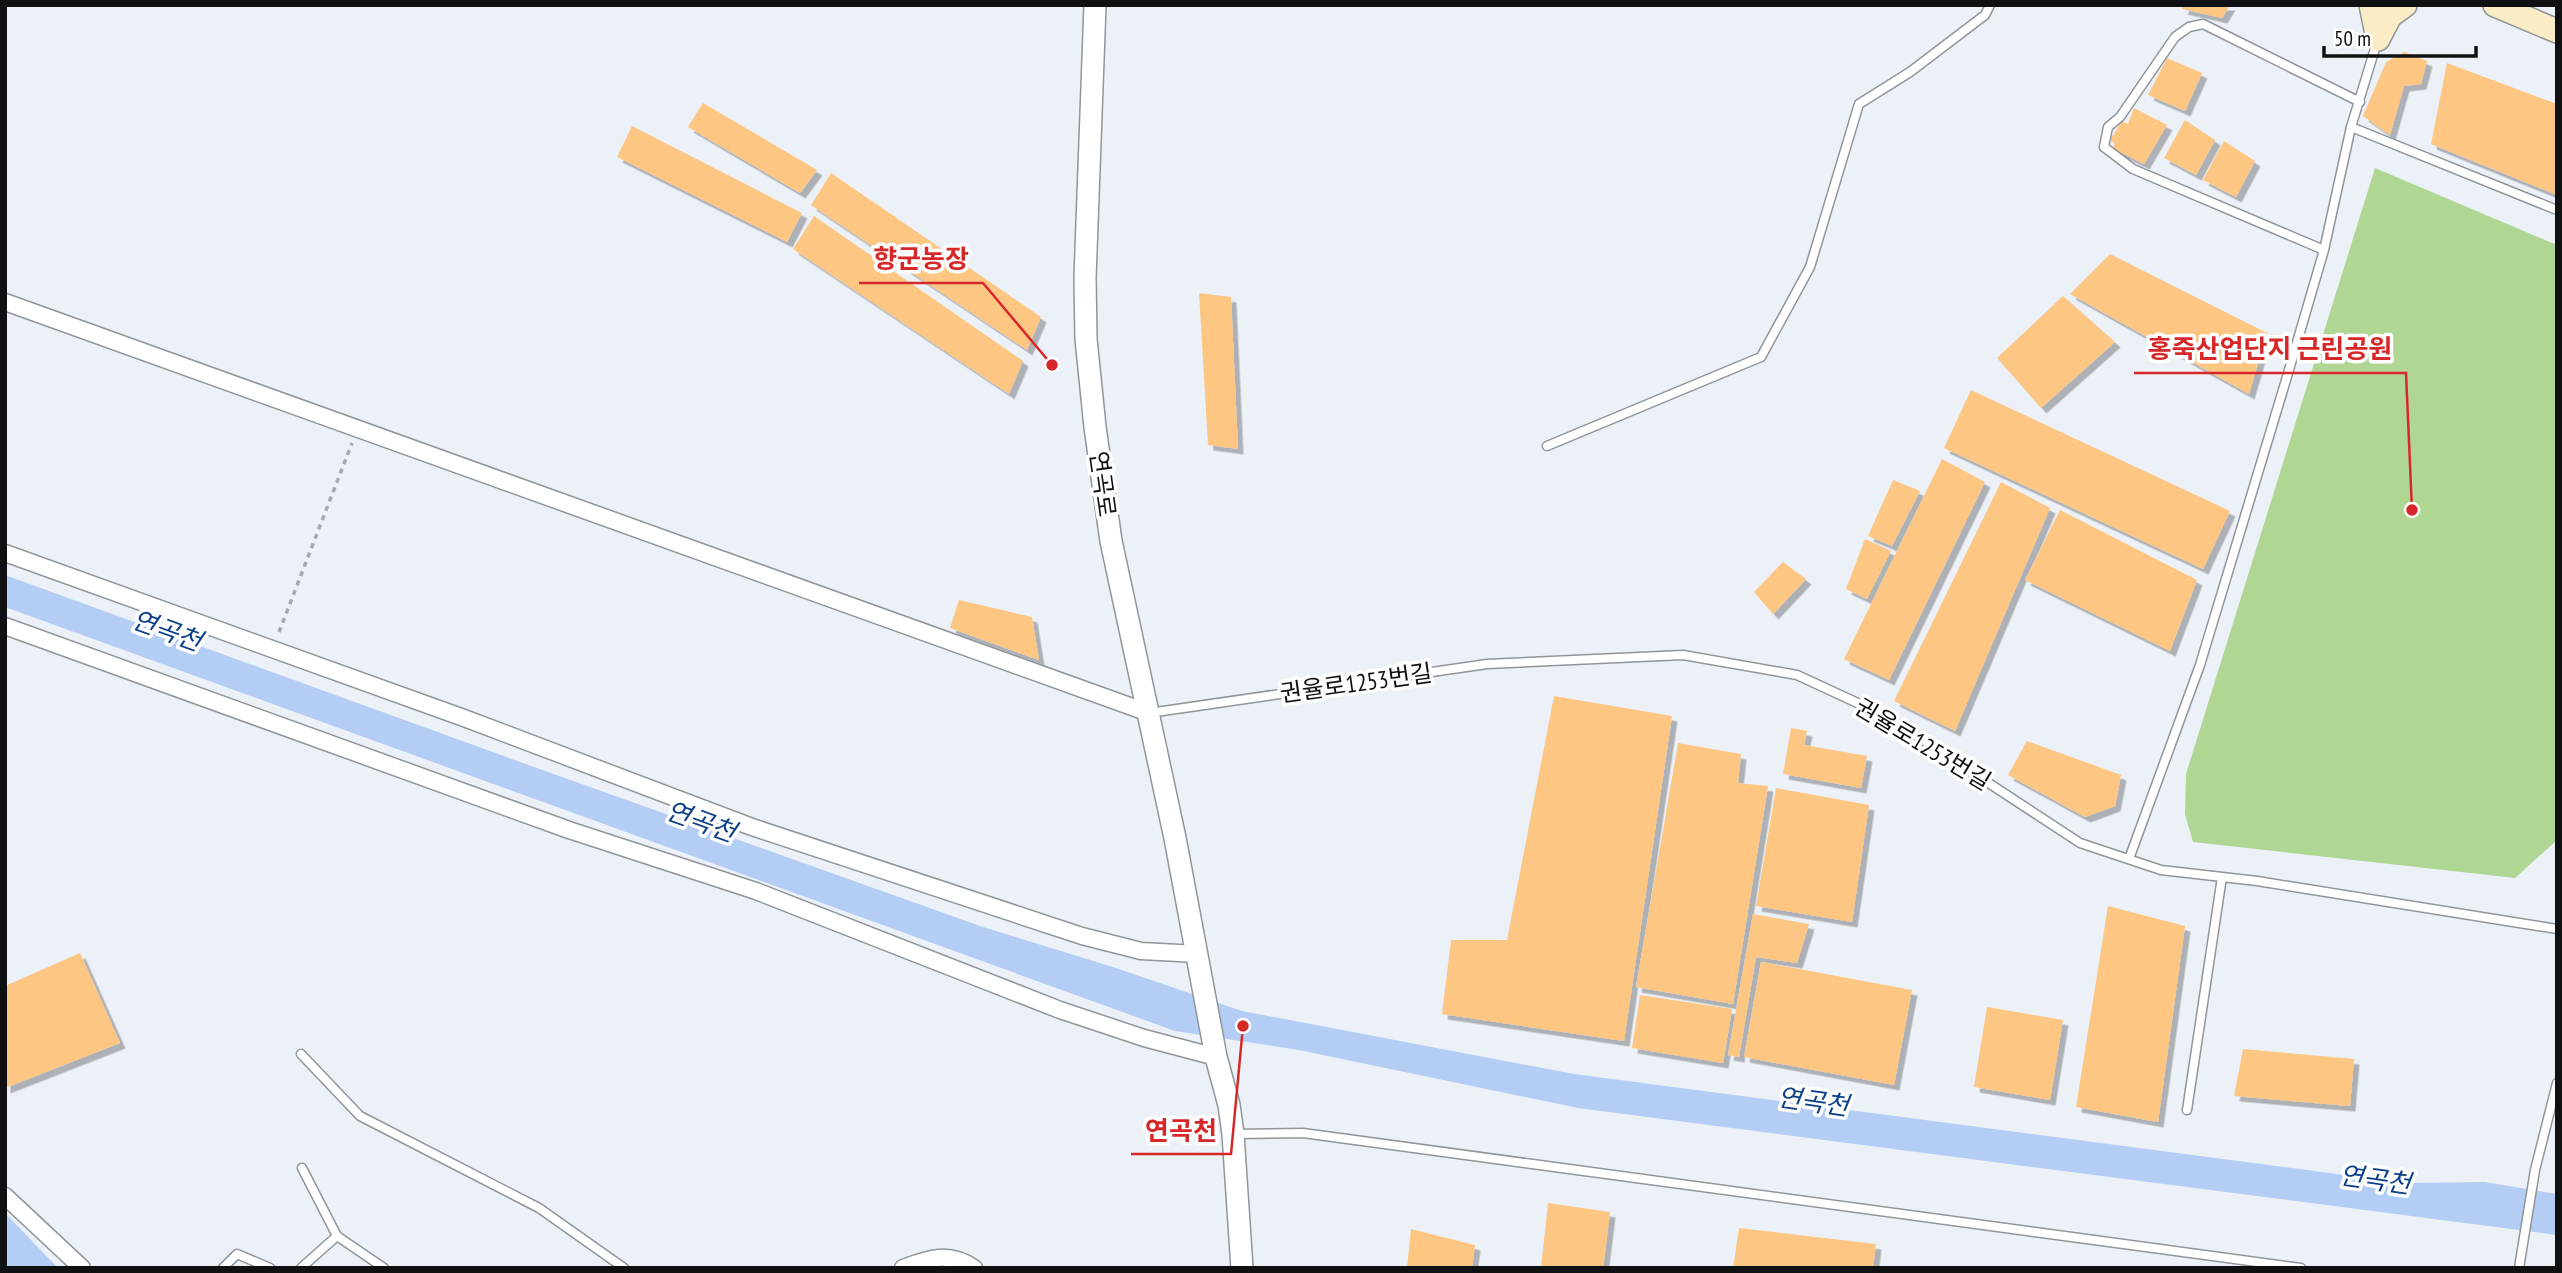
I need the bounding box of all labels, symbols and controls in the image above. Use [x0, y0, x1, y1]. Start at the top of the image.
scale bar [2324, 14, 2476, 58]
text: 50 m [2334, 25, 2371, 52]
callout: 향군농장 [859, 236, 983, 283]
text: 향군농장 [873, 242, 969, 275]
callout: 홍죽산업단지 근린공원 [2134, 326, 2406, 373]
text: 홍죽산업단지 근린공원 [2148, 332, 2392, 365]
street label: 연곡로 [1083, 449, 1123, 519]
water label: 연곡천 [128, 602, 209, 659]
street label: 권율로1253번길 [1278, 657, 1434, 709]
street label: 권율로1253번길 [1849, 691, 1997, 797]
water label: 연곡천 [662, 793, 743, 850]
water label: 연곡천 [1775, 1080, 1854, 1123]
callout: 연곡천 [1131, 1107, 1231, 1154]
text: 연곡천 [1145, 1114, 1217, 1147]
water label: 연곡천 [2337, 1158, 2416, 1201]

